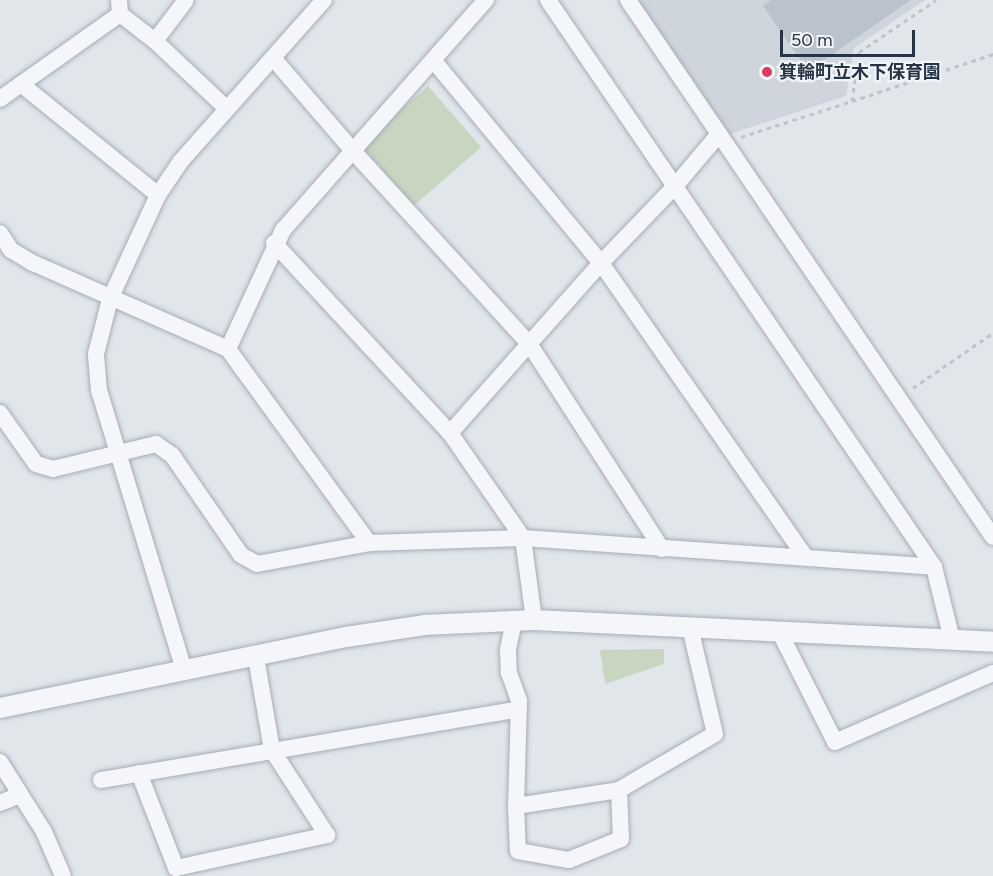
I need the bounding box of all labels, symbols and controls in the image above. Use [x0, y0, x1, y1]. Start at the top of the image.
scale bar [783, 18, 918, 56]
text: 50 m [791, 29, 833, 51]
place label: 箕輪町立木下保育園 [779, 61, 941, 83]
marker: 箕輪町立木下保育園 [760, 65, 774, 79]

